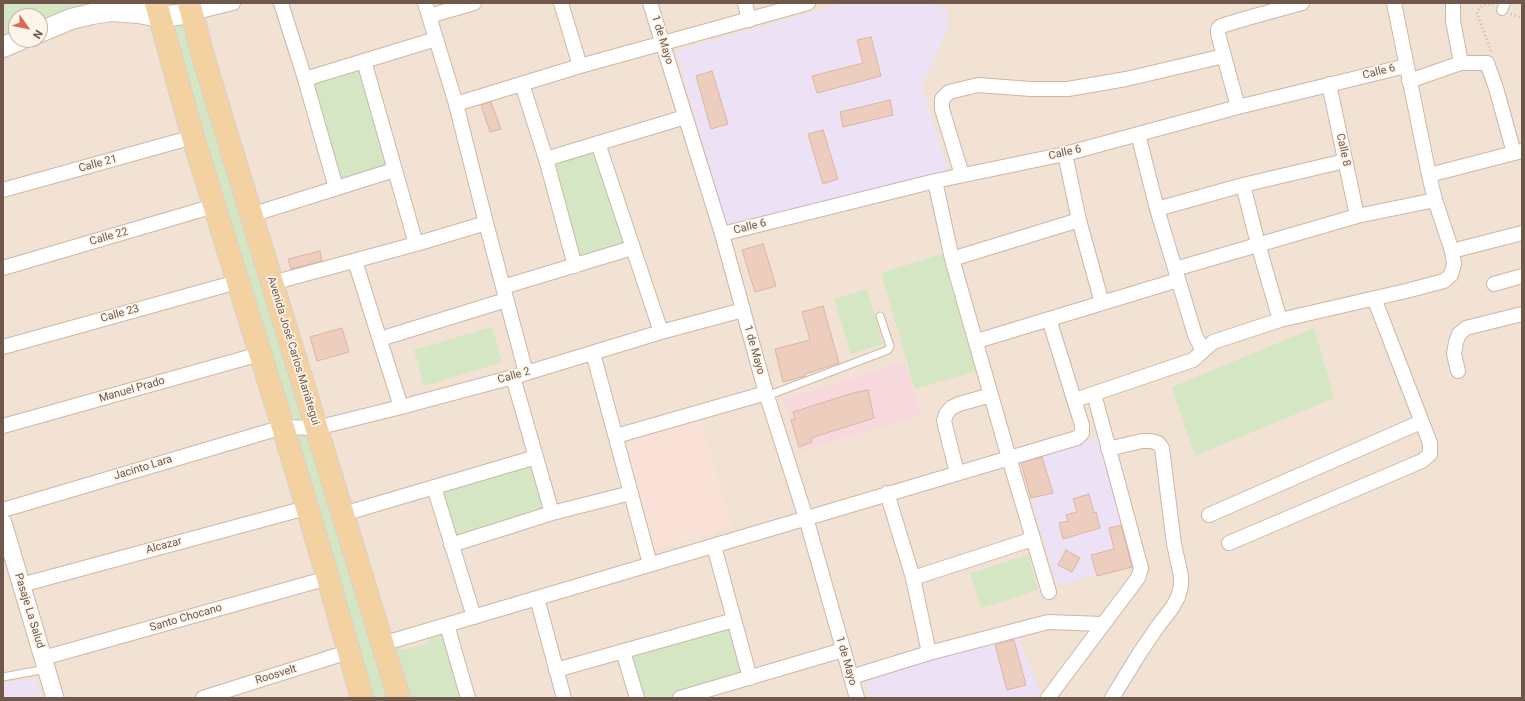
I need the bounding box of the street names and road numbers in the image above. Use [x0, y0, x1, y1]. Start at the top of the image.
street label: 1 de Mayo [648, 14, 676, 66]
street label: Calle 6 [1361, 62, 1397, 82]
street label: Calle 8 [1333, 132, 1353, 168]
street label: Calle 6 [1047, 143, 1083, 163]
street label: Calle 21 [77, 153, 119, 175]
street label: Calle 6 [732, 217, 768, 237]
street label: Calle 22 [88, 225, 130, 249]
street label: Avenida José Carlos Mariátegui [264, 275, 322, 427]
street label: Calle 23 [99, 302, 141, 326]
street label: 1 de Mayo [741, 324, 767, 376]
street label: Calle 2 [496, 365, 532, 387]
street label: Manuel Prado [98, 374, 166, 406]
street label: Jacinto Lara [112, 453, 174, 483]
street label: Alcazar [145, 535, 183, 557]
street label: Pasaje La Salud [11, 572, 47, 650]
street label: Santo Chocano [148, 601, 224, 635]
street label: 1 de Mayo [833, 635, 859, 687]
street label: Roosvelt [254, 662, 298, 688]

